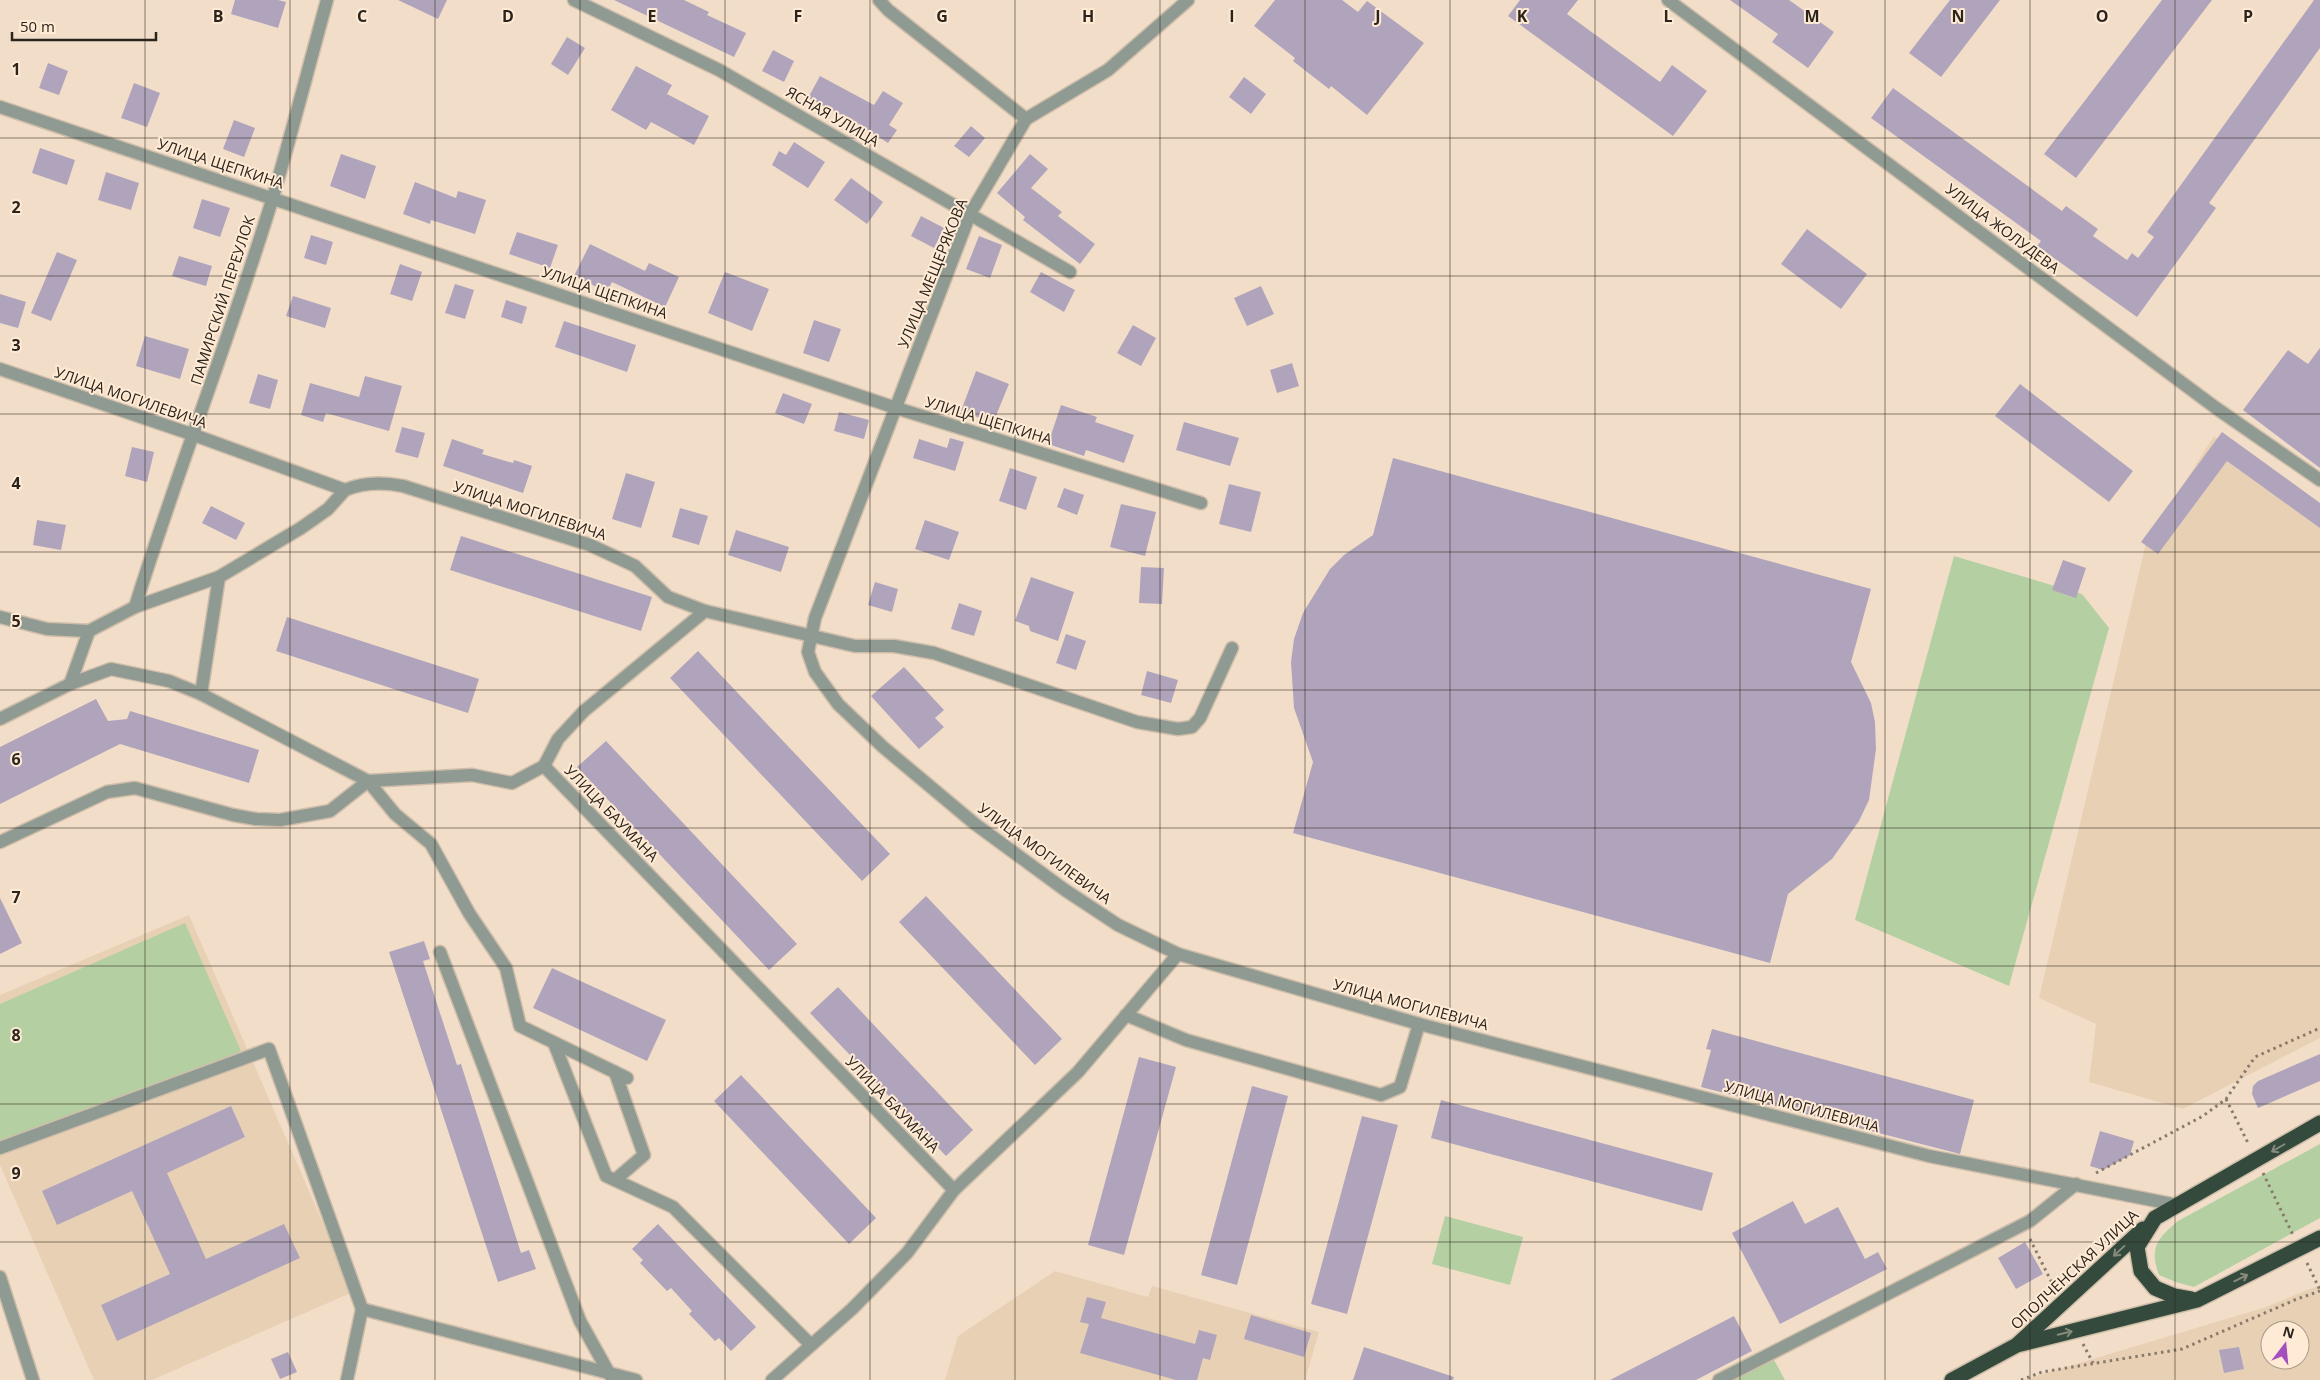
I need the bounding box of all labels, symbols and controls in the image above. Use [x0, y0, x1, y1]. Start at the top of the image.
text: B [213, 5, 223, 27]
text: C [357, 5, 367, 27]
text: D [502, 5, 514, 27]
text: E [648, 5, 657, 27]
text: F [794, 5, 802, 27]
text: G [936, 5, 948, 27]
text: H [1082, 5, 1094, 27]
text: I [1229, 5, 1235, 27]
text: J [1373, 5, 1381, 27]
text: K [1517, 5, 1528, 27]
text: L [1663, 5, 1673, 27]
text: M [1804, 5, 1820, 27]
text: N [1951, 5, 1965, 27]
text: O [2096, 5, 2108, 27]
text: P [2243, 5, 2253, 27]
scale bar [12, 10, 156, 42]
text: 50 m [20, 16, 55, 36]
text: 1 [11, 58, 21, 80]
street label: ЯСНАЯ УЛИЦА [783, 81, 884, 151]
street label: УЛИЦА ЩЕПКИНА [155, 133, 287, 193]
street label: УЛИЦА ЖОЛУДЕВА [1942, 179, 2064, 278]
street label: УЛИЦА МЕЩЕРЯКОВА [893, 195, 971, 351]
text: 2 [11, 196, 21, 218]
street label: ПАМИРСКИЙ ПЕРЕУЛОК [185, 212, 259, 387]
street label: УЛИЦА ЩЕПКИНА [540, 261, 671, 323]
text: 3 [11, 334, 21, 356]
street label: УЛИЦА МОГИЛЕВИЧА [52, 362, 210, 433]
street label: УЛИЦА ЩЕПКИНА [923, 391, 1055, 449]
text: 4 [11, 472, 21, 494]
street label: УЛИЦА МОГИЛЕВИЧА [451, 476, 610, 544]
text: 5 [11, 610, 21, 632]
text: 6 [11, 748, 21, 770]
street label: УЛИЦА БАУМАНА [561, 760, 664, 866]
street label: УЛИЦА МОГИЛЕВИЧА [974, 798, 1116, 908]
text: 7 [11, 886, 21, 908]
street label: УЛИЦА МОГИЛЕВИЧА [1331, 974, 1491, 1034]
text: 8 [11, 1024, 21, 1046]
street label: УЛИЦА БАУМАНА [842, 1051, 945, 1157]
street label: УЛИЦА МОГИЛЕВИЧА [1722, 1076, 1882, 1136]
one-way arrow [2271, 1143, 2285, 1153]
text: 9 [11, 1162, 21, 1184]
street label: ОПОЛЧЕНСКАЯ УЛИЦА [2006, 1204, 2143, 1334]
one-way arrow [2113, 1245, 2126, 1257]
one-way arrow [2233, 1273, 2248, 1283]
north arrow [2260, 1320, 2310, 1370]
text: N [2281, 1321, 2297, 1343]
one-way arrow [2056, 1328, 2072, 1337]

